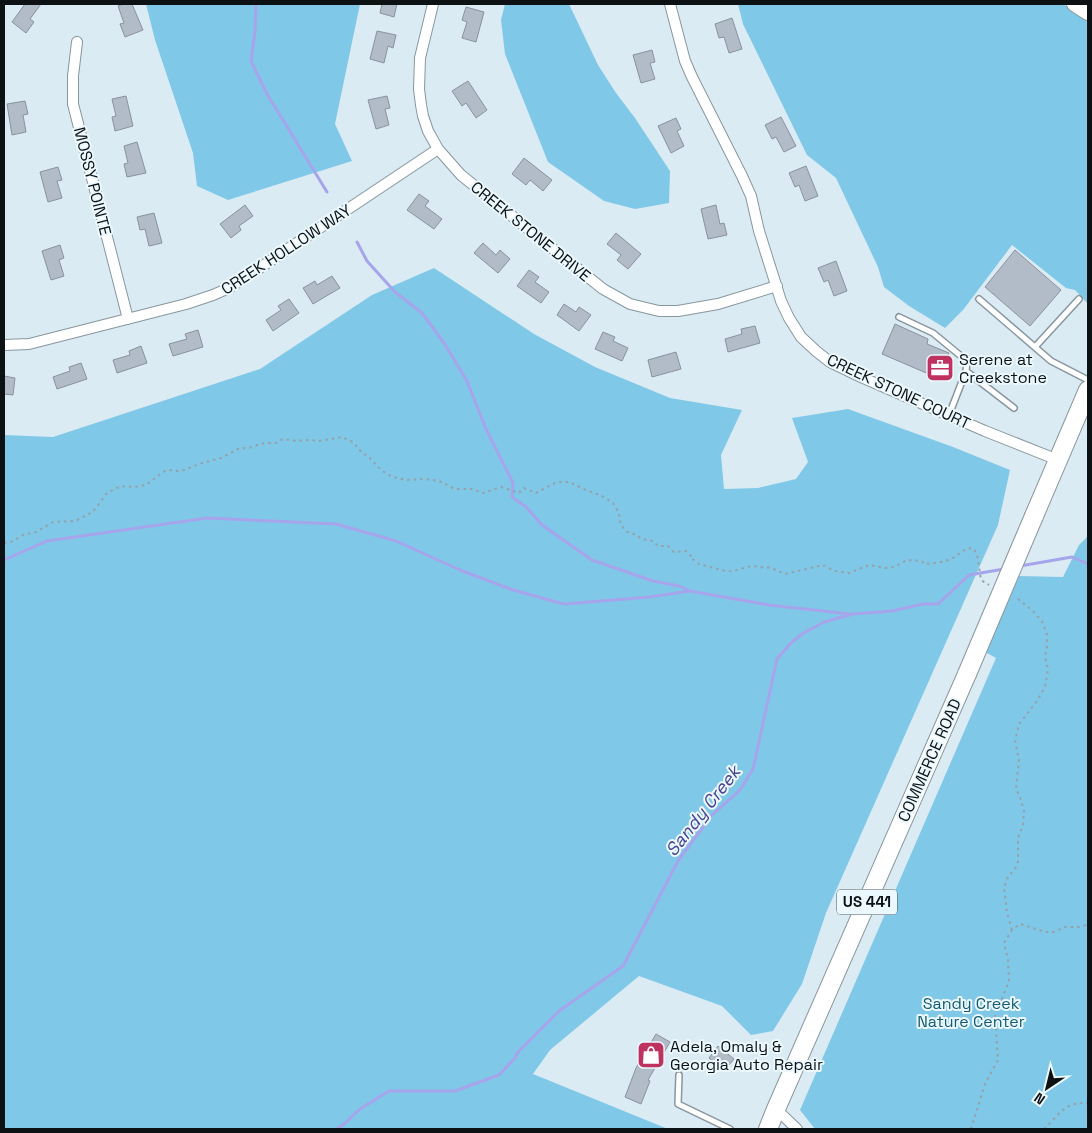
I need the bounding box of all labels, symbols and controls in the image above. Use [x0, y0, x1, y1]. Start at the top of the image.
street label: MOSSY POINTE [69, 125, 116, 237]
street label: CREEK STONE DRIVE [466, 177, 595, 286]
street label: CREEK HOLLOW WAY [217, 199, 356, 299]
street label: CREEK STONE COURT [824, 349, 974, 434]
place label: Serene at Creekstone [959, 349, 1047, 388]
office icon: Serene at Creekstone [925, 353, 955, 383]
street label: COMMERCE ROAD [893, 695, 966, 825]
water label: Sandy Creek [660, 759, 747, 861]
road number: US 441 [837, 890, 897, 914]
park label: Sandy Creek Nature Center [917, 993, 1025, 1032]
place label: Adela, Omaly & Georgia Auto Repair [670, 1036, 823, 1075]
shop icon: Adela, Omaly & Georgia Auto Repair [636, 1040, 666, 1070]
north arrow [1022, 1063, 1072, 1113]
text: N [1031, 1089, 1049, 1109]

